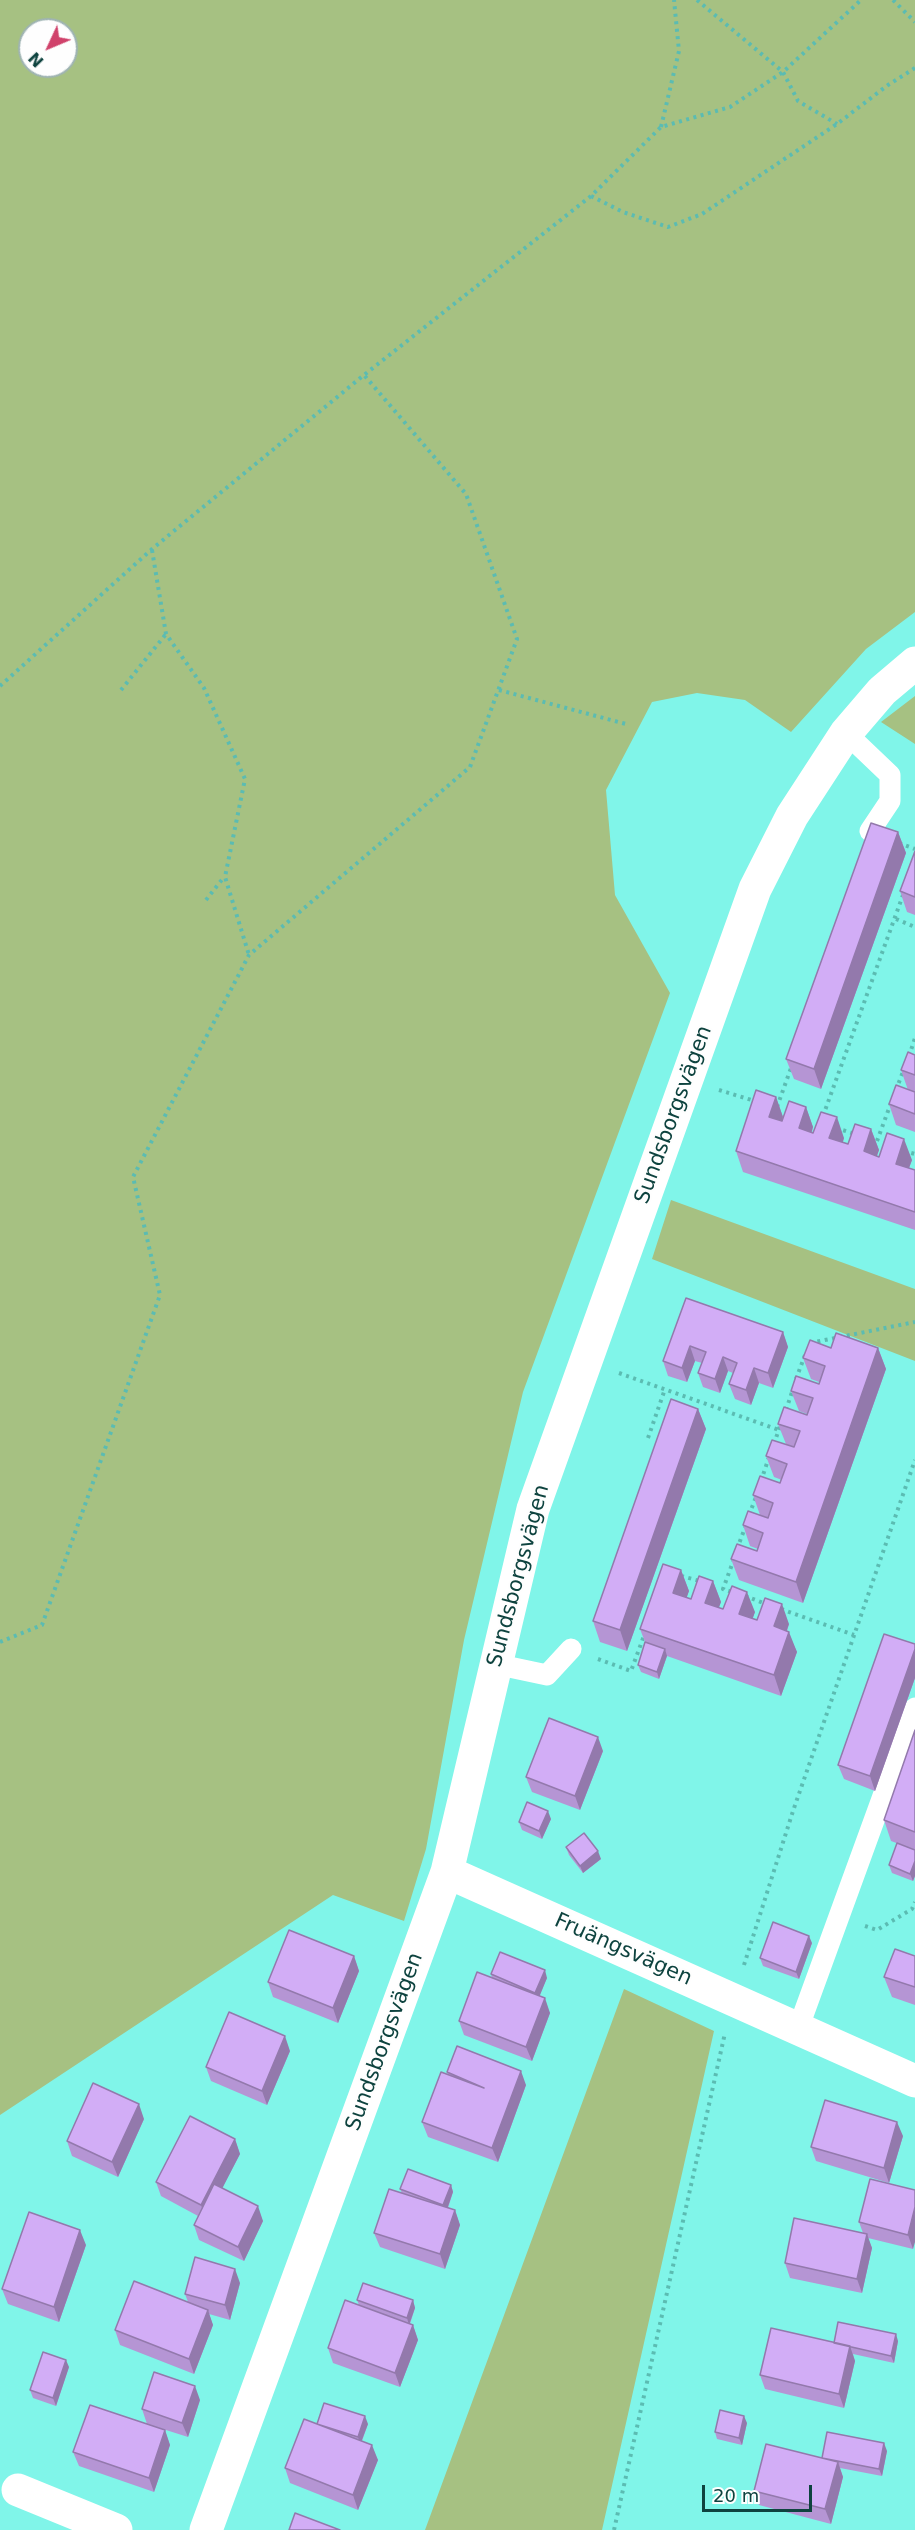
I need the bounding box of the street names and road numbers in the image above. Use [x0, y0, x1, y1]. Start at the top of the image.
street label: Sundsborgsvägen [630, 1022, 718, 1208]
street label: Sundsborgsvägen [483, 1482, 555, 1670]
street label: Fruängsvägen [550, 1908, 696, 1992]
street label: Sundsborgsvägen [341, 1949, 429, 2135]

